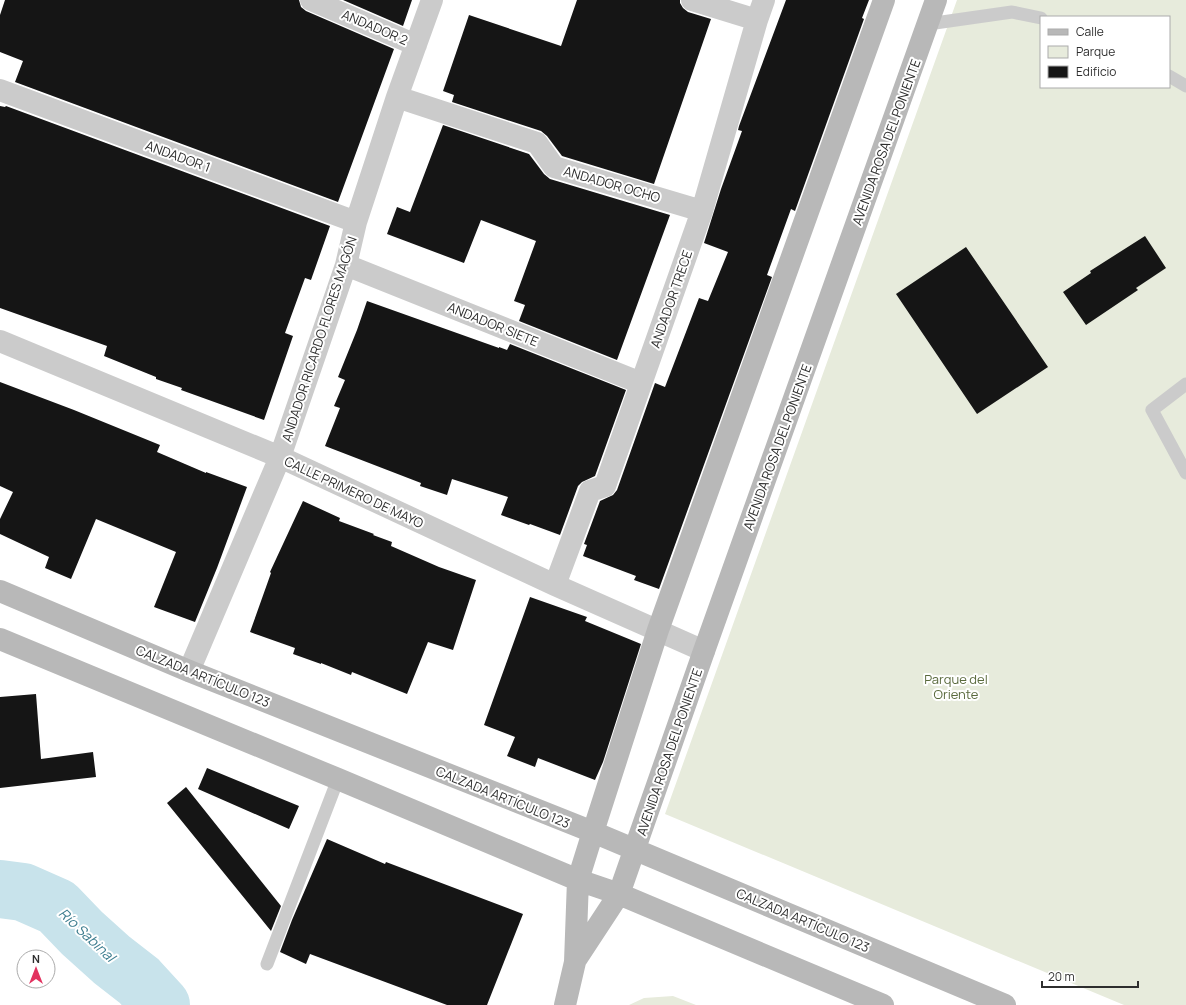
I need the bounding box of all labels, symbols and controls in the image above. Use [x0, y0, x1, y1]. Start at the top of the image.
street label: ANDADOR 2 [339, 5, 411, 49]
legend [1040, 16, 1170, 88]
text: Calle [1076, 23, 1104, 40]
text: Parque [1076, 43, 1115, 60]
street label: AVENIDA ROSA DEL PONIENTE [848, 56, 924, 228]
text: Edificio [1076, 63, 1116, 80]
street label: ANDADOR 1 [143, 136, 213, 176]
street label: ANDADOR OCHO [562, 162, 663, 207]
street label: ANDADOR RICARDO FLORES MAGÓN [277, 234, 361, 444]
street label: ANDADOR TRECE [646, 248, 696, 350]
street label: ANDADOR SIETE [445, 298, 541, 350]
street label: AVENIDA ROSA DEL PONIENTE [739, 361, 815, 533]
street label: CALLE PRIMERO DE MAYO [282, 452, 427, 532]
street label: CALZADA ARTÍCULO 123 [133, 641, 273, 711]
street label: AVENIDA ROSA DEL PONIENTE [632, 666, 706, 838]
park label: Parque del Oriente [924, 670, 988, 703]
street label: CALZADA ARTÍCULO 123 [433, 762, 573, 832]
street label: CALZADA ARTÍCULO 123 [734, 884, 872, 956]
water label: Río Sabinal [55, 904, 121, 967]
north arrow [16, 949, 56, 989]
text: N [32, 951, 40, 966]
scale bar [1042, 963, 1138, 989]
text: 20 m [1048, 968, 1075, 985]

